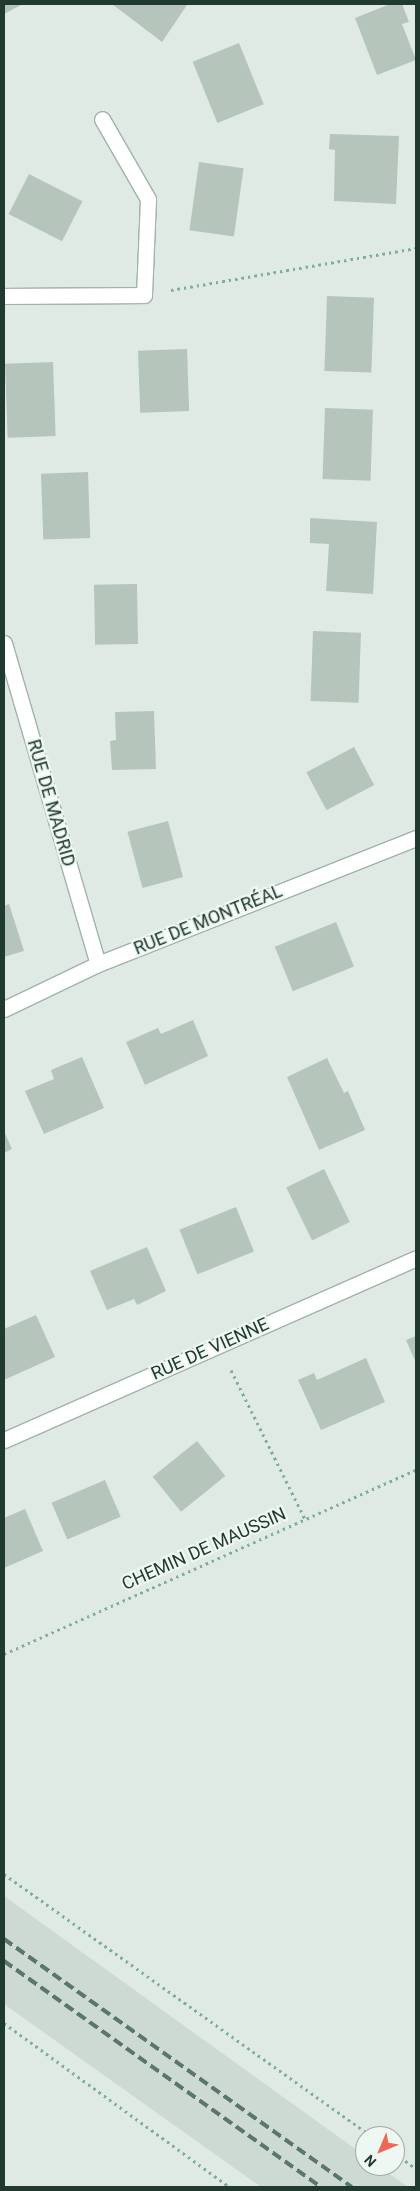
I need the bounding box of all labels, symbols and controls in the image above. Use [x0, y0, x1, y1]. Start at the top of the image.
street label: RUE DE MADRID [23, 737, 79, 869]
street label: RUE DE MONTRÉAL [131, 880, 285, 960]
street label: RUE DE VIENNE [148, 1313, 272, 1385]
street label: CHEMIN DE MAUSSIN [119, 1503, 289, 1595]
north arrow [355, 2126, 405, 2176]
text: N [361, 2152, 379, 2170]

